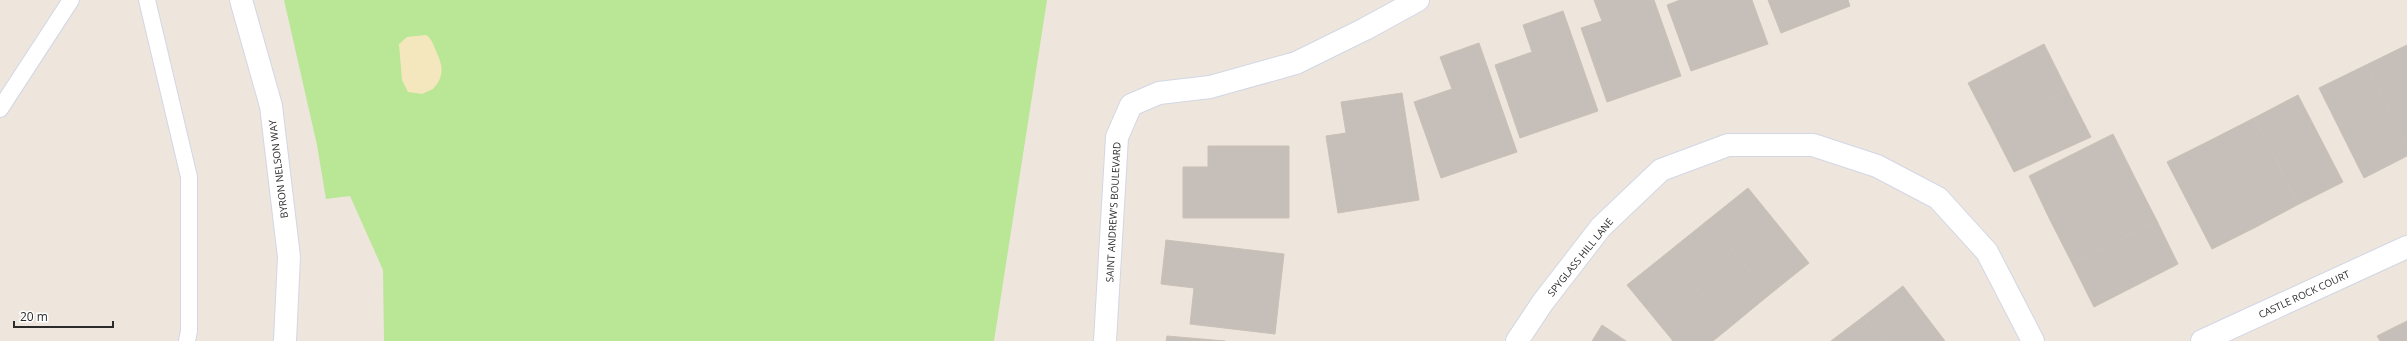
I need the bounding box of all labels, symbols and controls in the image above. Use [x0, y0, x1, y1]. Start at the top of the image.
street label: BYRON NELSON WAY [265, 119, 291, 219]
street label: SAINT ANDREW'S BOULEVARD [1102, 141, 1124, 283]
street label: SPYGLASS HILL LANE [1544, 215, 1616, 299]
street label: CASTLE ROCK COURT [2256, 267, 2352, 321]
scale bar [14, 303, 113, 329]
text: 20 m [20, 308, 48, 325]

